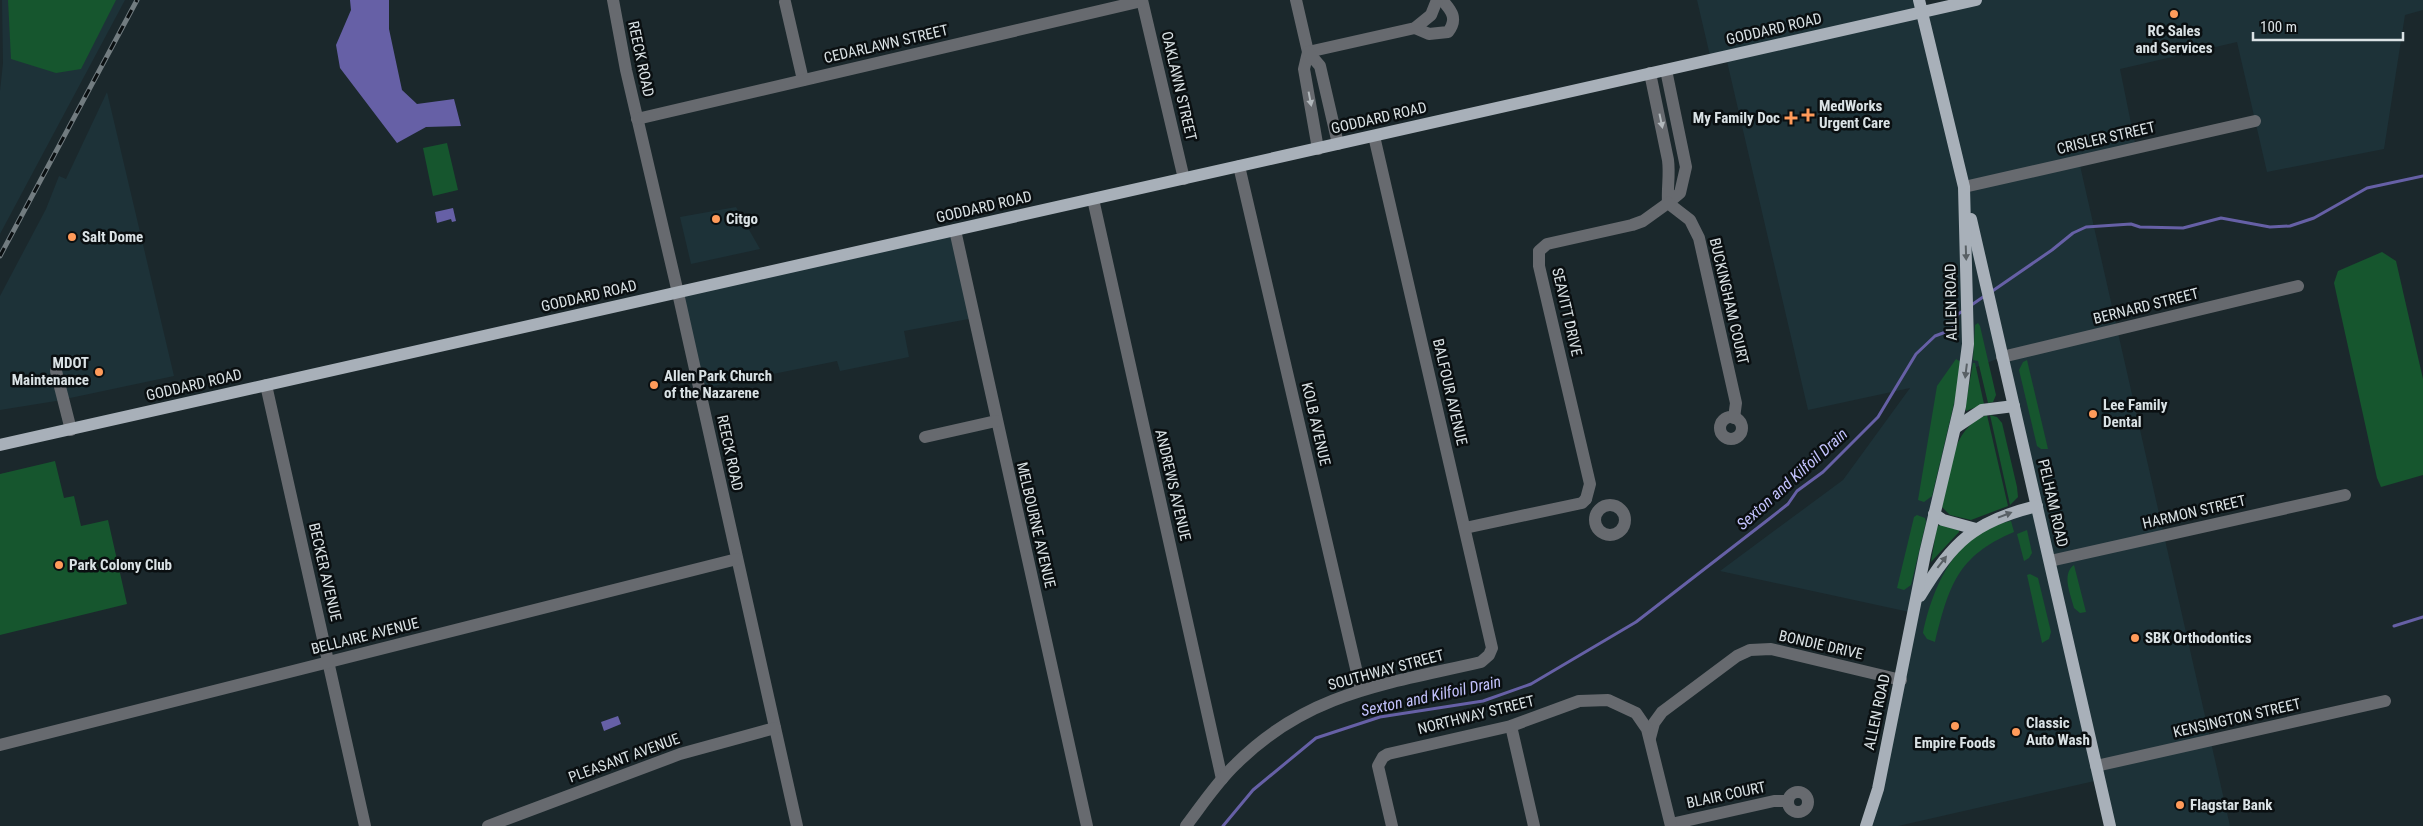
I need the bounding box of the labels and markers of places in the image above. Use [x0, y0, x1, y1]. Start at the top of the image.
marker: RC Sales and Services [2168, 8, 2180, 20]
place label: RC Sales and Services [2135, 22, 2213, 57]
place label: MedWorks Urgent Care [1819, 97, 1890, 132]
marker: MedWorks Urgent Care [1801, 108, 1815, 122]
place label: My Family Doc [1693, 109, 1780, 127]
marker: My Family Doc [1784, 111, 1798, 125]
place label: Citgo [726, 210, 758, 228]
marker: Citgo [710, 213, 722, 225]
place label: Salt Dome [82, 228, 143, 246]
marker: Salt Dome [66, 231, 78, 243]
place label: MDOT Maintenance [12, 354, 89, 389]
marker: MDOT Maintenance [93, 366, 105, 378]
place label: Allen Park Church of the Nazarene [664, 367, 772, 402]
marker: Allen Park Church of the Nazarene [648, 379, 660, 391]
place label: Lee Family Dental [2103, 396, 2168, 431]
marker: Lee Family Dental [2087, 408, 2099, 420]
place label: Park Colony Club [69, 556, 172, 574]
marker: Park Colony Club [53, 559, 65, 571]
place label: SBK Orthodontics [2145, 629, 2252, 647]
marker: SBK Orthodontics [2129, 632, 2141, 644]
place label: Classic Auto Wash [2026, 714, 2090, 749]
marker: Empire Foods [1949, 720, 1961, 732]
marker: Classic Auto Wash [2010, 726, 2022, 738]
place label: Empire Foods [1914, 734, 1996, 752]
place label: Flagstar Bank [2190, 796, 2273, 814]
marker: Flagstar Bank [2174, 799, 2186, 811]

